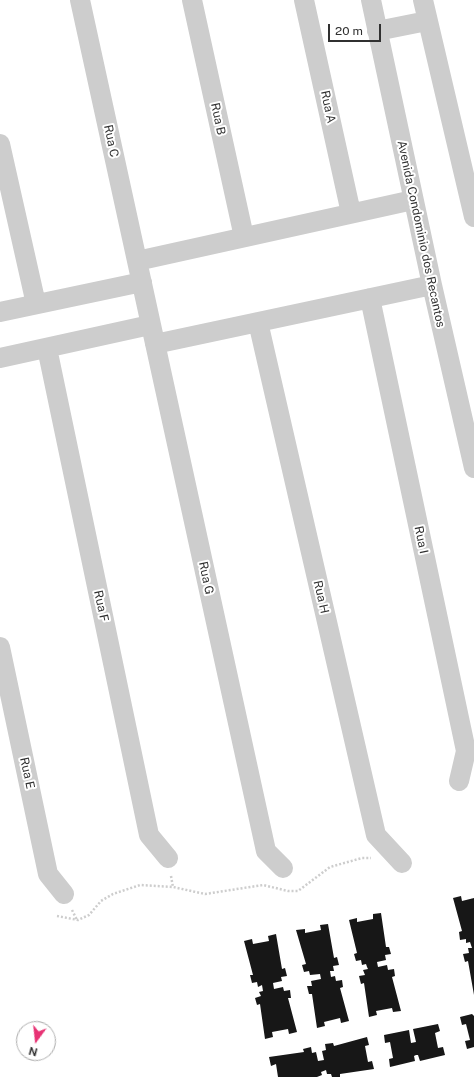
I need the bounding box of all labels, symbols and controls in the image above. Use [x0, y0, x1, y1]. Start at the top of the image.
scale bar [330, 16, 383, 42]
text: 20 m [335, 24, 363, 38]
street label: Rua A [318, 89, 338, 125]
street label: Rua B [208, 102, 228, 136]
street label: Rua C [101, 123, 121, 159]
street label: Avenida Condominio dos Recantos [394, 139, 448, 329]
street label: Rua I [411, 525, 431, 555]
street label: Rua G [195, 560, 217, 596]
street label: Rua H [310, 579, 332, 615]
street label: Rua F [91, 589, 111, 623]
street label: Rua E [17, 756, 37, 790]
north arrow [16, 1021, 56, 1061]
text: N [27, 1045, 39, 1059]

